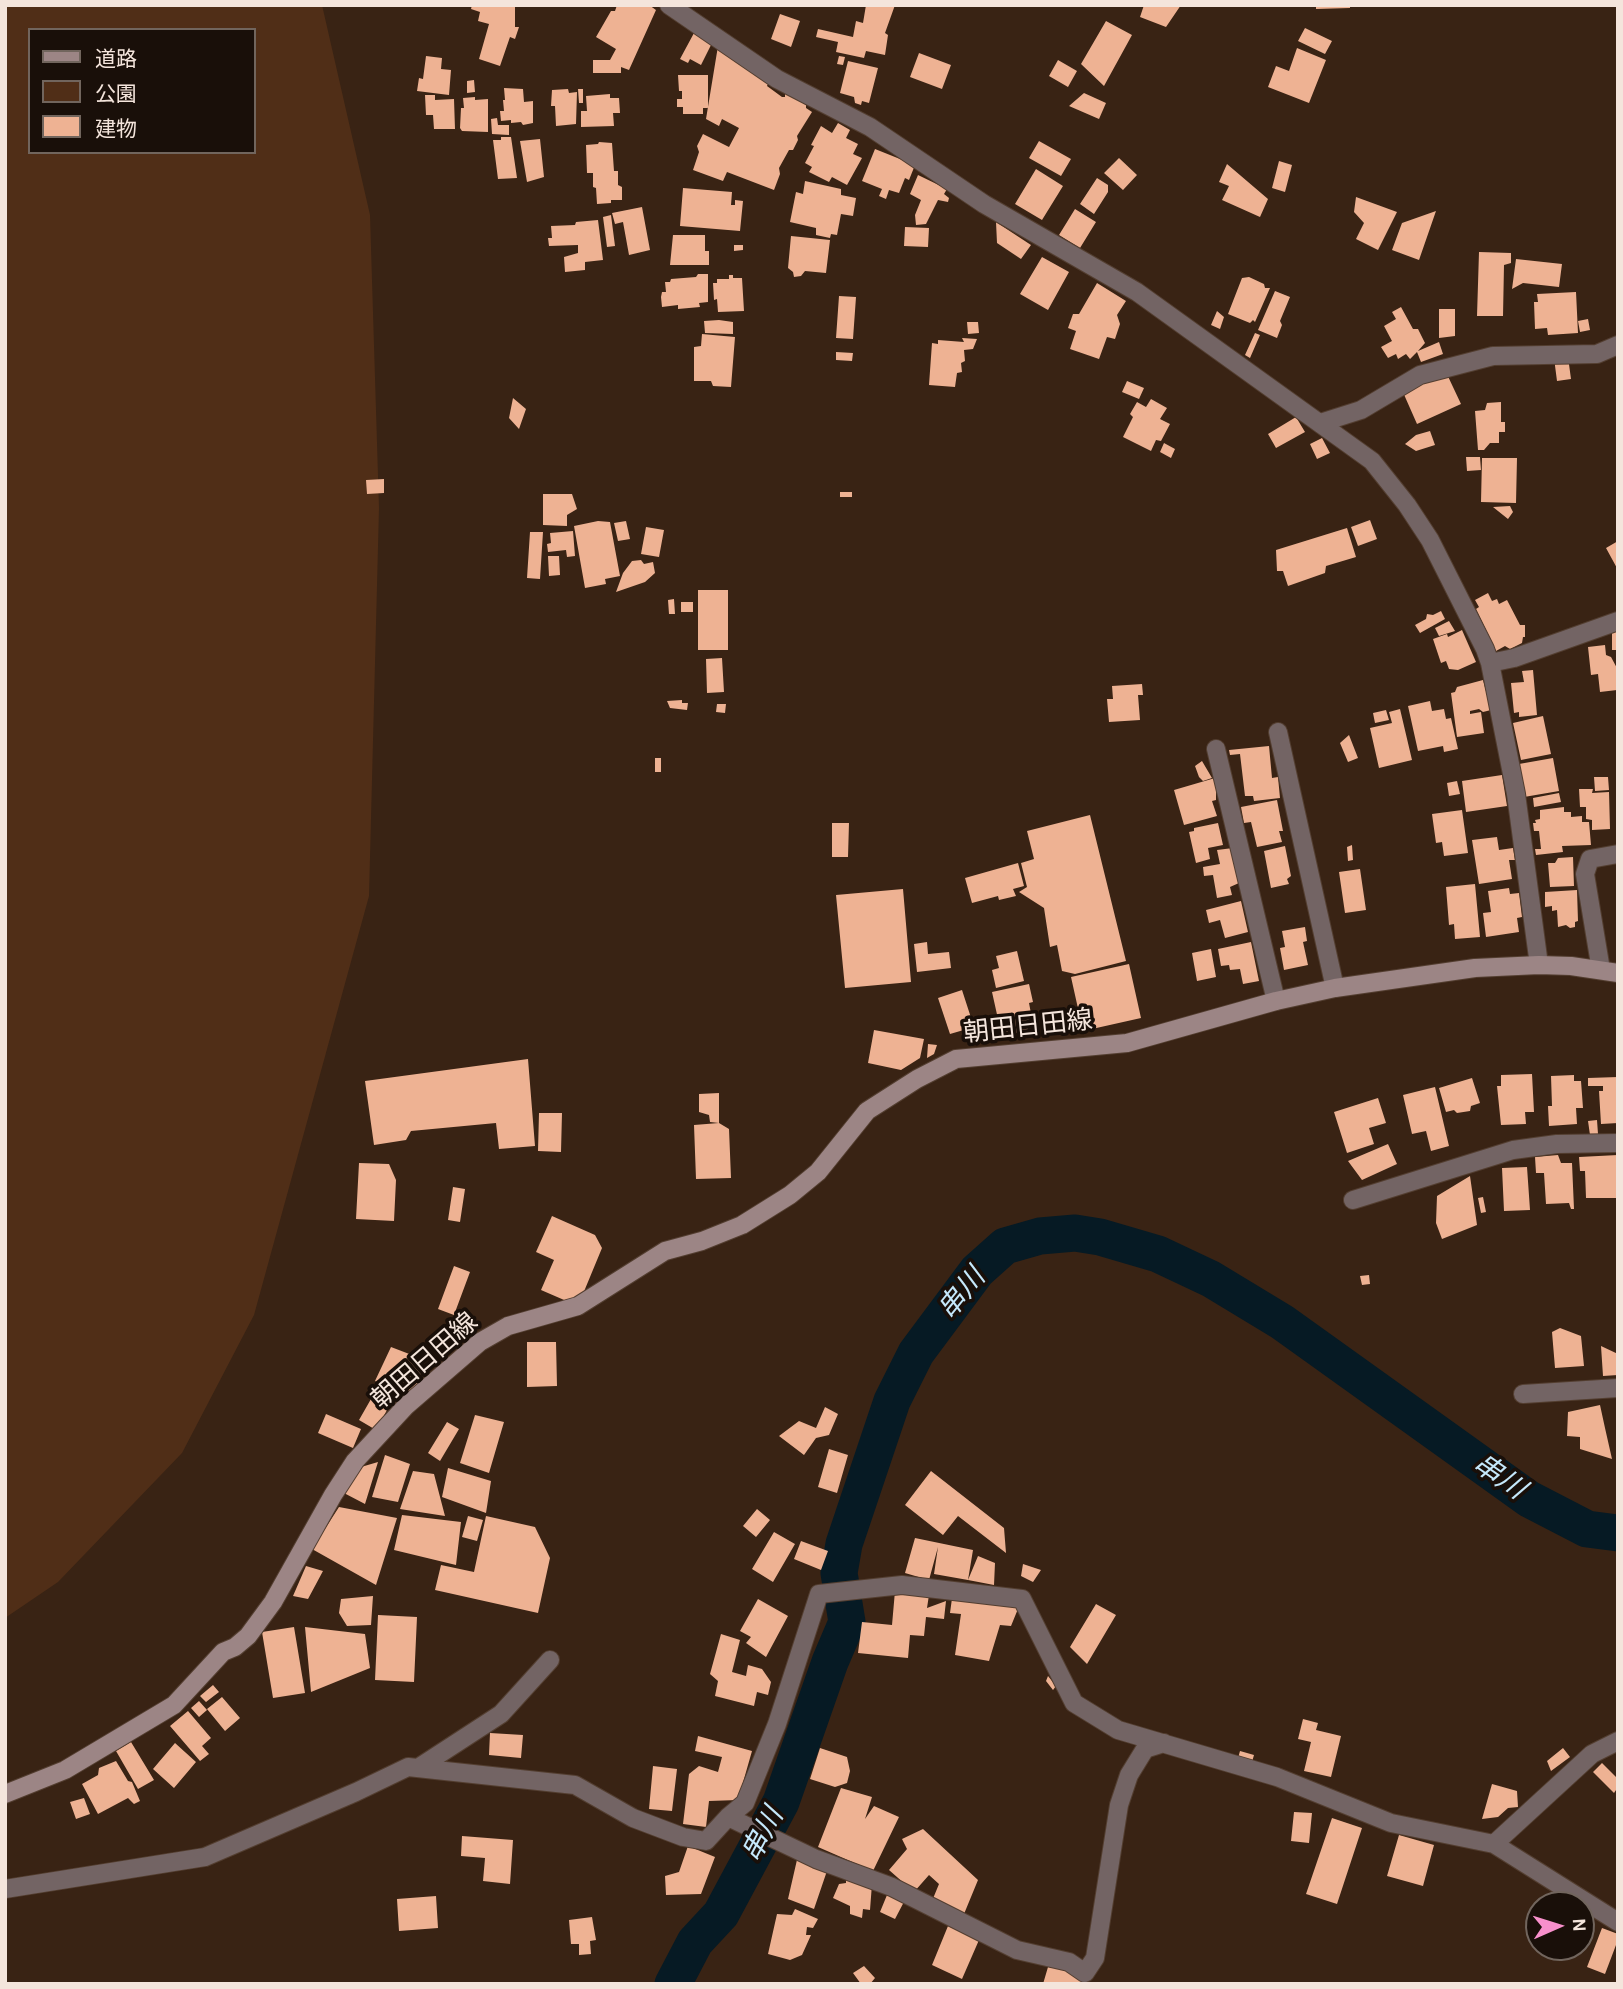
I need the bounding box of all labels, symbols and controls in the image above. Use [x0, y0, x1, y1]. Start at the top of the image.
legend [28, 28, 256, 154]
text: 道路 [95, 47, 137, 71]
text: 公園 [95, 82, 137, 106]
text: 建物 [95, 117, 137, 141]
street label: 朝田日田線 [962, 1005, 1094, 1049]
water label: 串川 [931, 1262, 993, 1326]
street label: 朝田日田線 [366, 1307, 484, 1415]
water label: 串川 [1466, 1447, 1532, 1507]
water label: 串川 [735, 1802, 791, 1868]
north arrow [1525, 1891, 1595, 1961]
text: N [1568, 1918, 1590, 1932]

